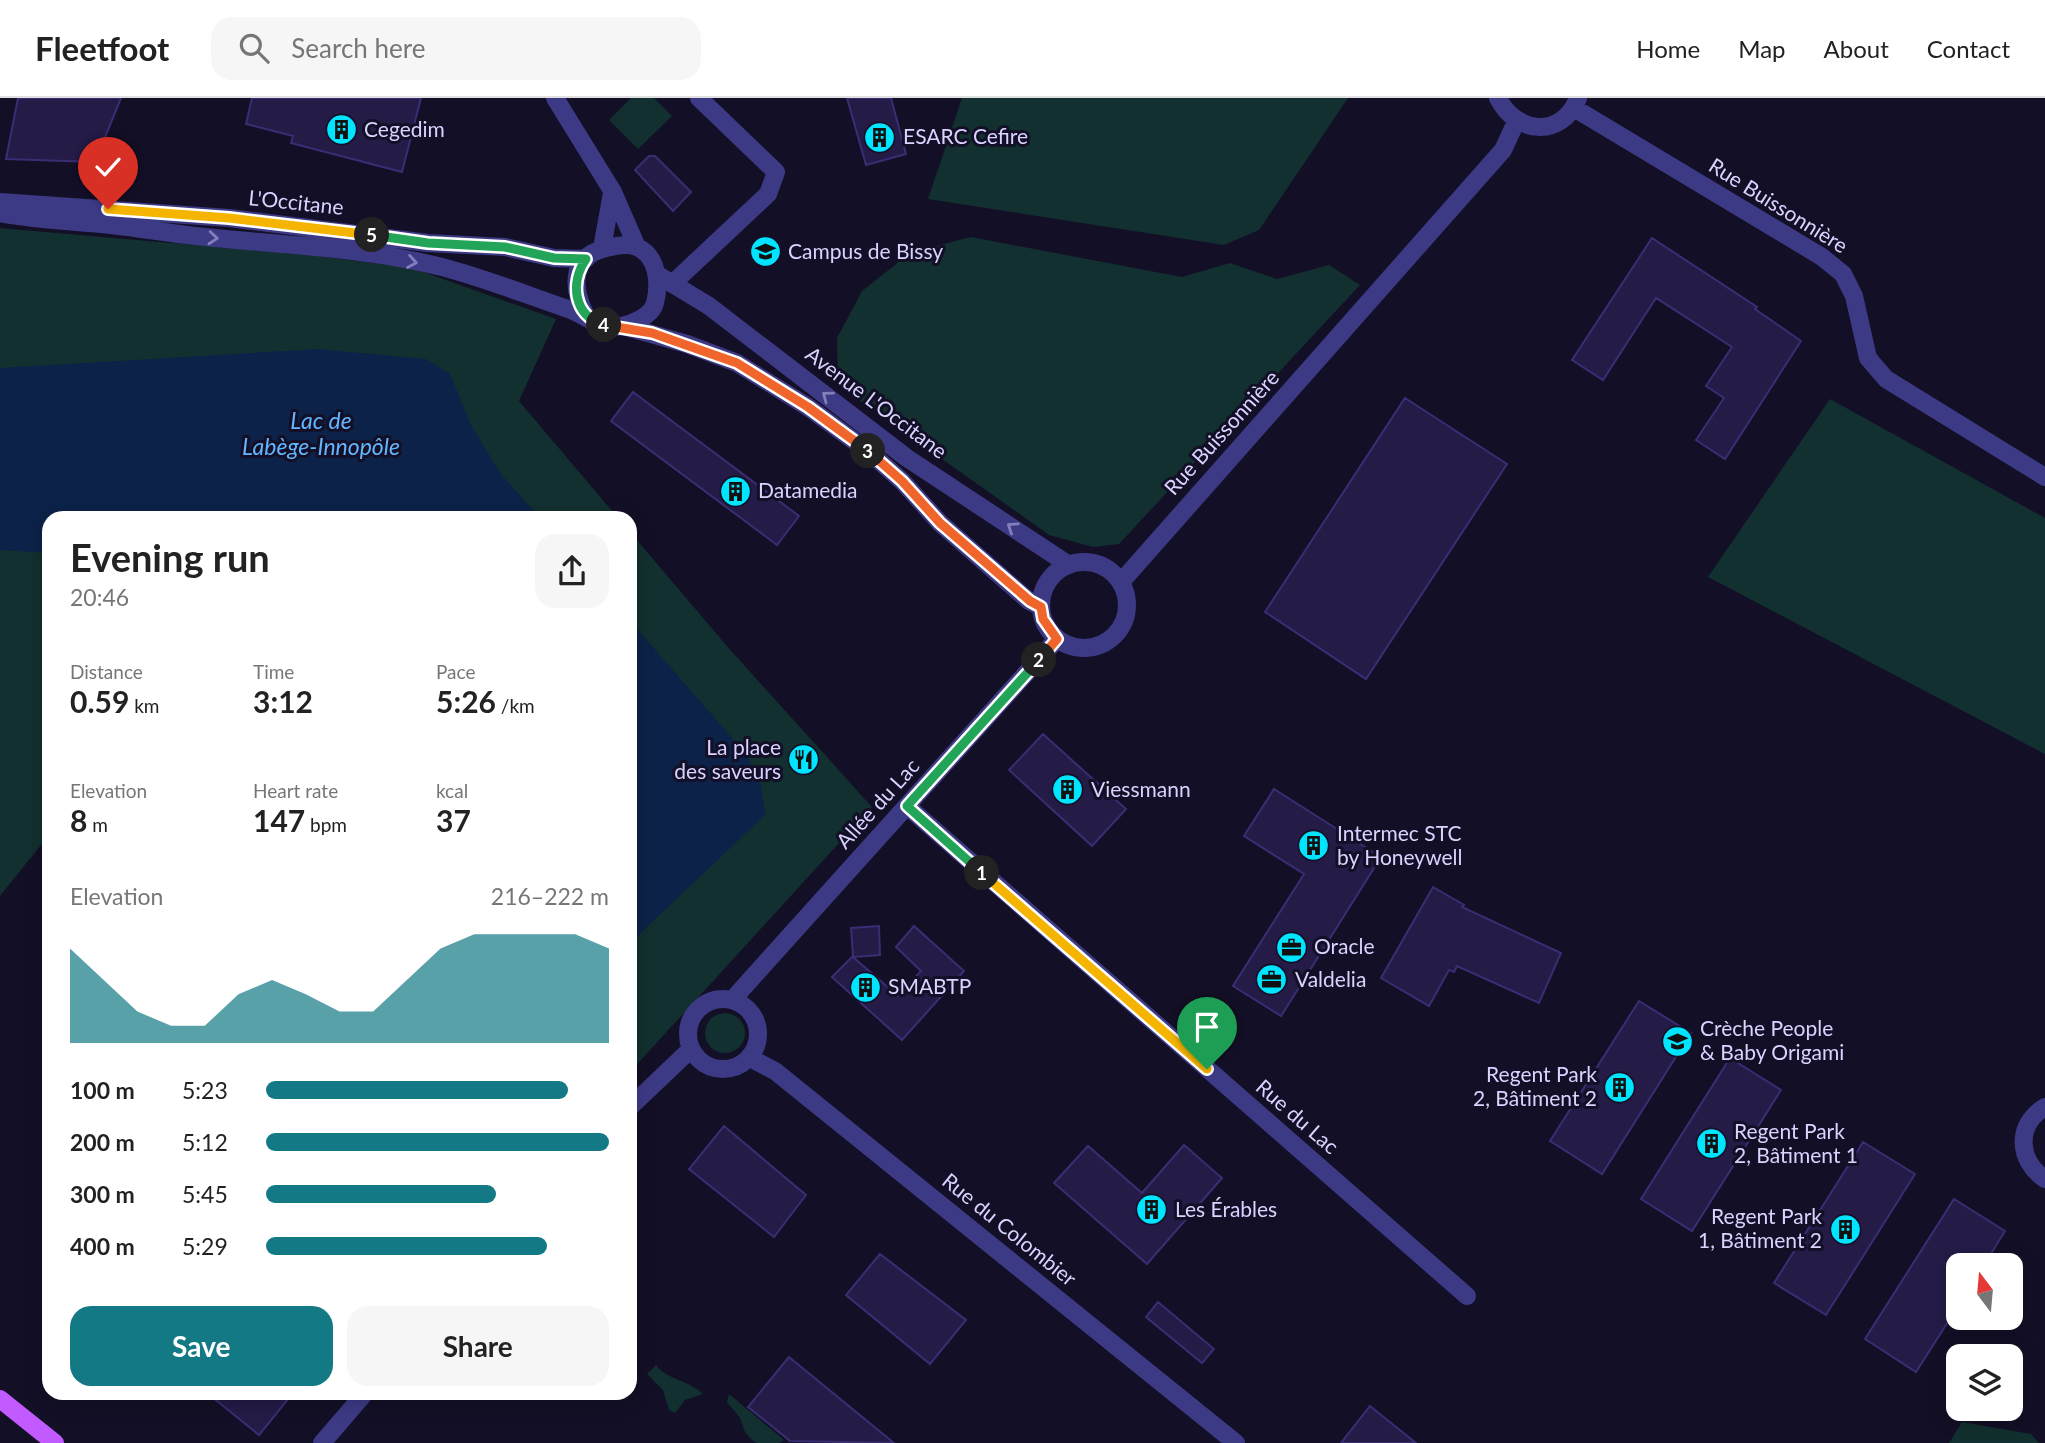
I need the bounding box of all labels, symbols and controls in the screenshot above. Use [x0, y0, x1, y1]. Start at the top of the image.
search box [211, 17, 701, 80]
text: Fleetfoot [35, 28, 169, 68]
icon: search [235, 29, 273, 67]
text: Search here [291, 32, 425, 64]
text: Home [1636, 34, 1700, 63]
text: Map [1738, 34, 1786, 63]
text: About [1824, 34, 1889, 63]
text: Contact [1927, 34, 2010, 63]
building icon: Cegedim [324, 113, 358, 147]
place label: Cegedim [364, 116, 445, 141]
building icon: ESARC Cefire [863, 120, 897, 154]
place label: ESARC Cefire [903, 123, 1028, 148]
pin [78, 137, 138, 209]
icon: check [89, 148, 127, 186]
street label: Rue Buissonnière [1705, 152, 1853, 257]
street label: L'Occitane [247, 184, 345, 219]
pin: 5 [354, 218, 390, 252]
text: 5 [366, 223, 377, 246]
one-way arrow [208, 230, 219, 245]
school or university icon: Campus de Bissy [748, 235, 782, 269]
place label: Campus de Bissy [788, 238, 943, 263]
one-way arrow [406, 254, 418, 269]
pin: 4 [586, 308, 622, 342]
text: 4 [598, 313, 609, 336]
street label: Avenue L'Occitane [801, 341, 952, 463]
street label: Rue Buissonnière [1158, 365, 1283, 499]
one-way arrow [822, 391, 835, 404]
water label: Lac de Labège-Innopôle [242, 406, 400, 460]
pin: 3 [850, 434, 886, 468]
text: 3 [862, 439, 873, 462]
building icon: Datamedia [718, 474, 752, 508]
place label: Datamedia [758, 477, 858, 502]
one-way arrow [1007, 523, 1020, 536]
text: Evening run [70, 534, 270, 580]
button: share [535, 534, 609, 608]
text: 20:46 [70, 583, 129, 611]
pin: 2 [1021, 642, 1056, 678]
text: 2 [1033, 648, 1044, 671]
text: Distance [70, 660, 143, 683]
text: Time [253, 660, 294, 683]
text: Pace [436, 660, 475, 683]
text: 0.59 [70, 683, 129, 719]
text: 3:12 [253, 683, 313, 719]
text: 5:26 [436, 683, 496, 719]
text: km [129, 694, 159, 717]
text: /km [496, 694, 535, 717]
place label: La place des saveurs [674, 734, 781, 783]
restaurant icon: La place des saveurs [787, 743, 821, 777]
street label: Allée du Lac [830, 753, 924, 853]
building icon: Viessmann [1051, 773, 1085, 807]
place label: Viessmann [1091, 776, 1191, 801]
text: Elevation [70, 779, 147, 802]
text: Heart rate [253, 779, 338, 802]
text: kcal [436, 779, 468, 802]
text: 8 [70, 802, 87, 838]
text: 147 [253, 802, 305, 838]
text: 37 [436, 802, 471, 838]
text: m [87, 813, 108, 836]
text: bpm [305, 813, 347, 836]
place label: Intermec STC by Honeywell [1337, 820, 1463, 869]
building icon: Intermec STC by Honeywell [1297, 829, 1331, 863]
pin: 1 [964, 856, 1000, 890]
text: 1 [976, 861, 987, 884]
text: Elevation [70, 882, 163, 910]
text: 216–222 m [491, 882, 609, 910]
office icon: Oracle [1274, 930, 1308, 964]
place label: Oracle [1314, 933, 1375, 958]
office icon: Valdelia [1255, 963, 1289, 997]
place label: Valdelia [1295, 966, 1366, 991]
building icon: SMABTP [848, 970, 882, 1004]
place label: SMABTP [888, 973, 971, 998]
pin [1177, 997, 1237, 1069]
icon: arrive [1188, 1008, 1226, 1046]
place label: Crèche People & Baby Origami [1700, 1015, 1844, 1064]
school or university icon: Crèche People & Baby Origami [1660, 1024, 1694, 1058]
place label: Regent Park 2, Bâtiment 2 [1473, 1061, 1597, 1110]
building icon: Regent Park 2, Bâtiment 2 [1603, 1070, 1637, 1104]
street label: Rue du Lac [1252, 1073, 1344, 1158]
text: 100 m [70, 1076, 135, 1104]
text: 5:23 [182, 1076, 228, 1104]
place label: Regent Park 2, Bâtiment 1 [1734, 1118, 1858, 1167]
building icon: Regent Park 2, Bâtiment 1 [1694, 1127, 1728, 1161]
text: 200 m [70, 1128, 135, 1156]
text: 5:12 [182, 1128, 228, 1156]
street label: Rue du Colombier [938, 1167, 1082, 1291]
text: 300 m [70, 1180, 135, 1208]
text: 5:45 [182, 1180, 228, 1208]
building icon: Les Érables [1135, 1193, 1169, 1227]
place label: Les Érables [1175, 1196, 1277, 1221]
place label: Regent Park 1, Bâtiment 2 [1698, 1203, 1822, 1252]
building icon: Regent Park 1, Bâtiment 2 [1828, 1212, 1862, 1246]
text: 400 m [70, 1232, 135, 1260]
text: 5:29 [182, 1232, 228, 1260]
north arrow [1946, 1253, 2023, 1330]
map controls [1946, 1253, 2023, 1421]
button: Save [70, 1306, 333, 1386]
button: Share [347, 1306, 609, 1386]
button: layers [1946, 1344, 2023, 1421]

